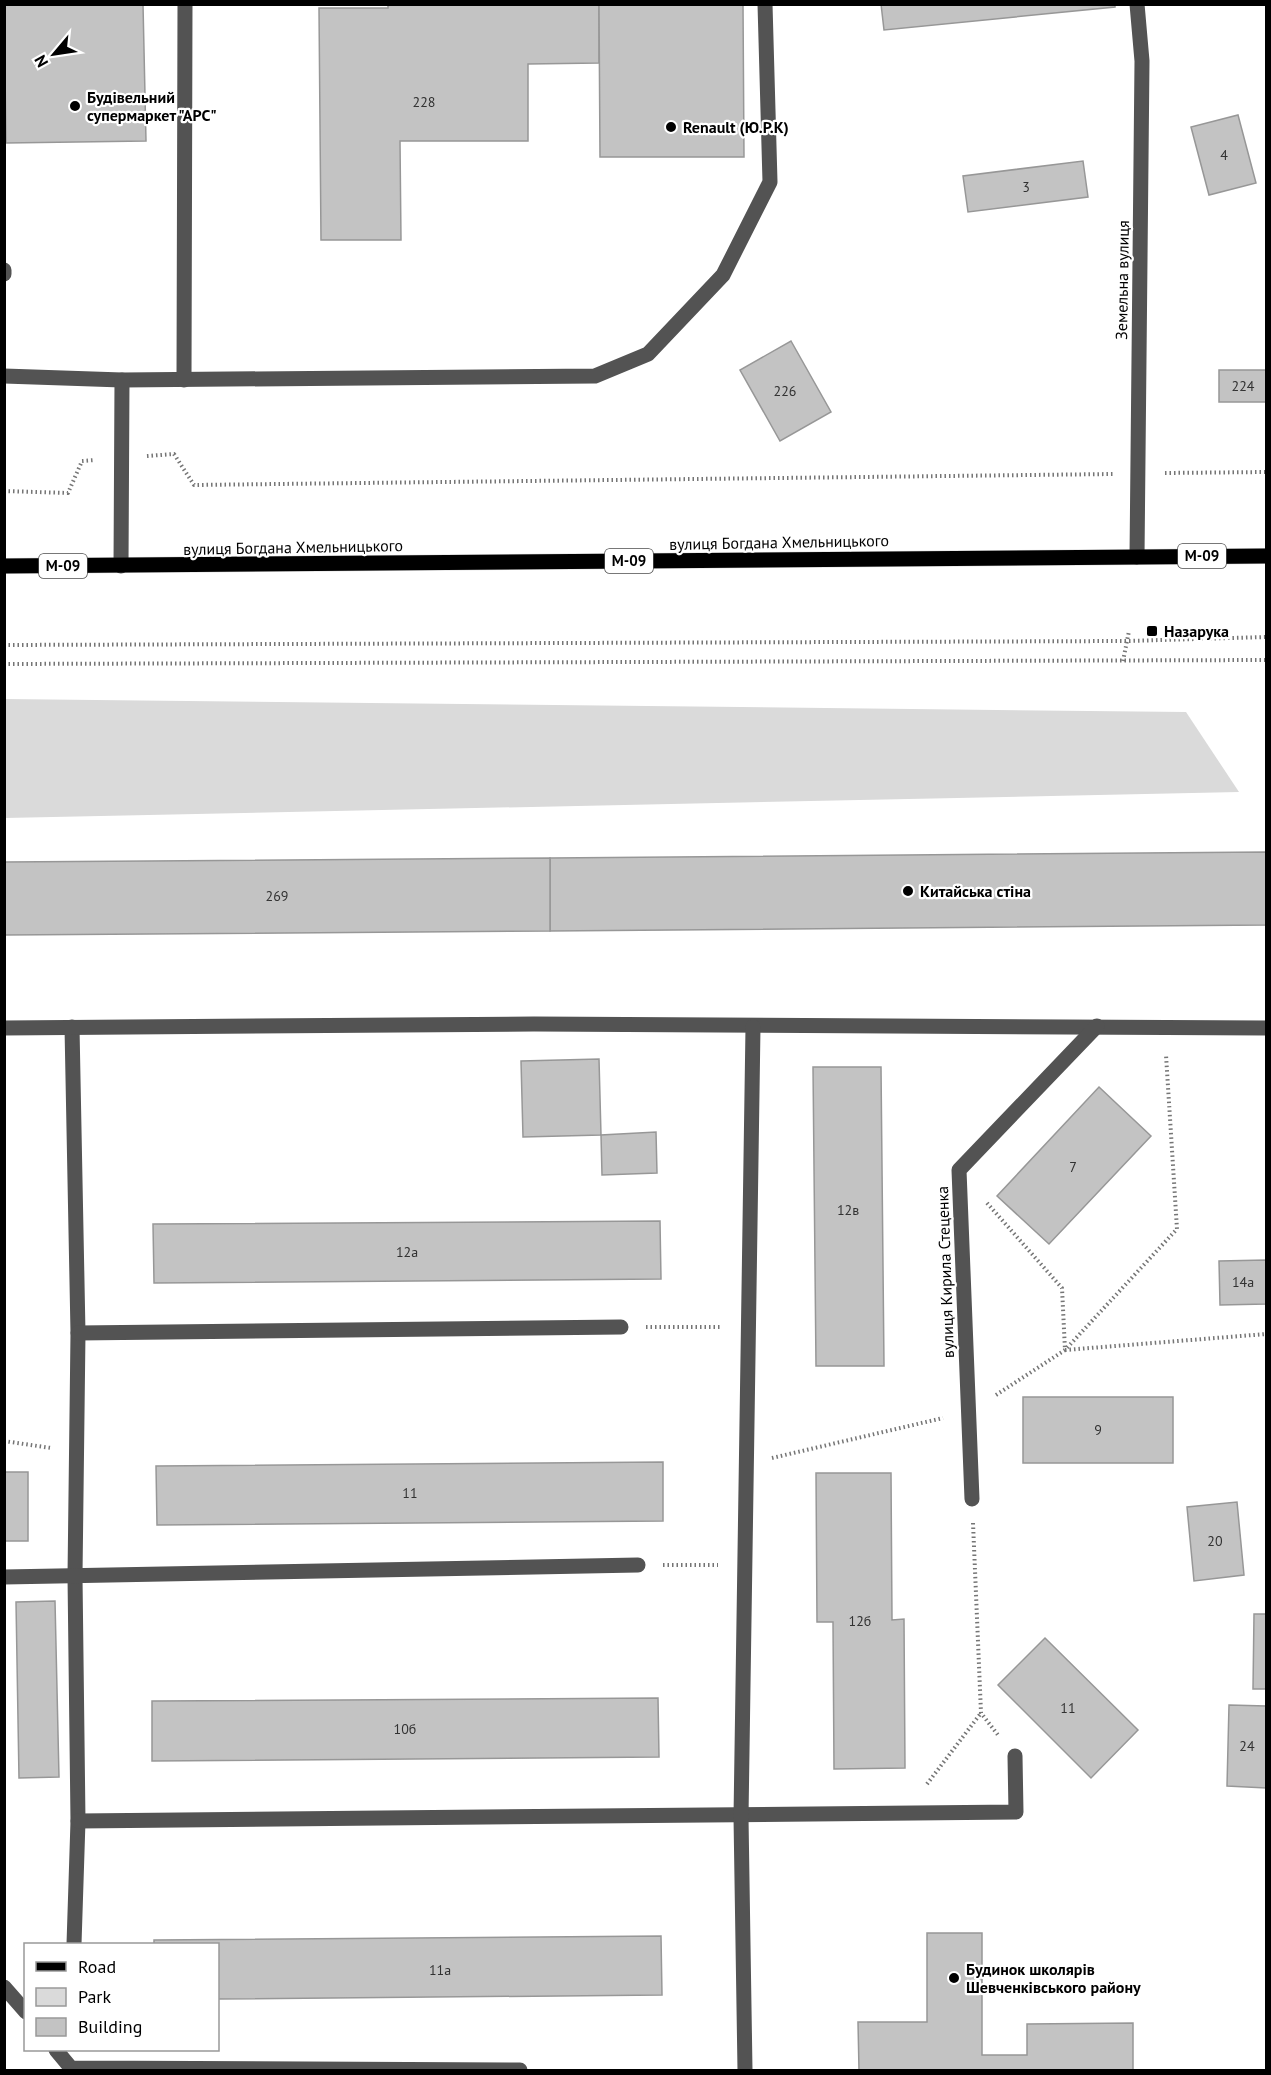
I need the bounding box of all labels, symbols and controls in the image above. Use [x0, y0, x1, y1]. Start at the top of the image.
north arrow [24, 24, 84, 84]
text: N [30, 52, 52, 71]
place label: Будівельний супермаркет "АРС" [87, 87, 217, 125]
house number: 228 [413, 93, 435, 111]
marker: Будівельний супермаркет "АРС" [68, 99, 82, 113]
place label: Renault (Ю.Р.К) [683, 117, 789, 137]
marker: Renault (Ю.Р.К) [664, 120, 678, 134]
house number: 4 [1220, 146, 1228, 164]
house number: 3 [1022, 178, 1030, 196]
street label: Земельна вулиця [1111, 220, 1133, 340]
house number: 224 [1232, 377, 1255, 395]
house number: 226 [774, 382, 796, 400]
street label: вулиця Богдана Хмельницького [669, 530, 889, 554]
street label: вулиця Богдана Хмельницького [183, 535, 403, 559]
road number: М-09 [1178, 544, 1226, 568]
road number: М-09 [605, 549, 653, 573]
road number: М-09 [39, 554, 87, 578]
place label: Назарука [1164, 621, 1229, 641]
marker: Назарука [1145, 624, 1159, 638]
place label: Китайська стіна [920, 881, 1031, 901]
marker: Китайська стіна [901, 884, 915, 898]
house number: 269 [266, 887, 288, 905]
house number: 7 [1069, 1158, 1077, 1176]
street label: вулиця Кирила Стеценка [932, 1186, 958, 1358]
house number: 12в [837, 1201, 859, 1219]
house number: 12а [396, 1243, 418, 1261]
house number: 14а [1232, 1273, 1254, 1291]
house number: 9 [1094, 1421, 1102, 1439]
house number: 11 [402, 1484, 418, 1502]
house number: 20 [1207, 1532, 1223, 1550]
house number: 12б [849, 1612, 871, 1630]
house number: 11 [1060, 1699, 1076, 1717]
house number: 10б [394, 1720, 416, 1738]
house number: 24 [1239, 1737, 1255, 1755]
legend [24, 1943, 219, 2051]
text: Road [78, 1955, 116, 1978]
place label: Будинок школярів Шевченківського району [966, 1959, 1141, 1997]
house number: 11а [429, 1961, 451, 1979]
marker: Будинок школярів Шевченківського району [947, 1971, 961, 1985]
text: Park [78, 1985, 111, 2008]
text: Building [78, 2015, 142, 2038]

